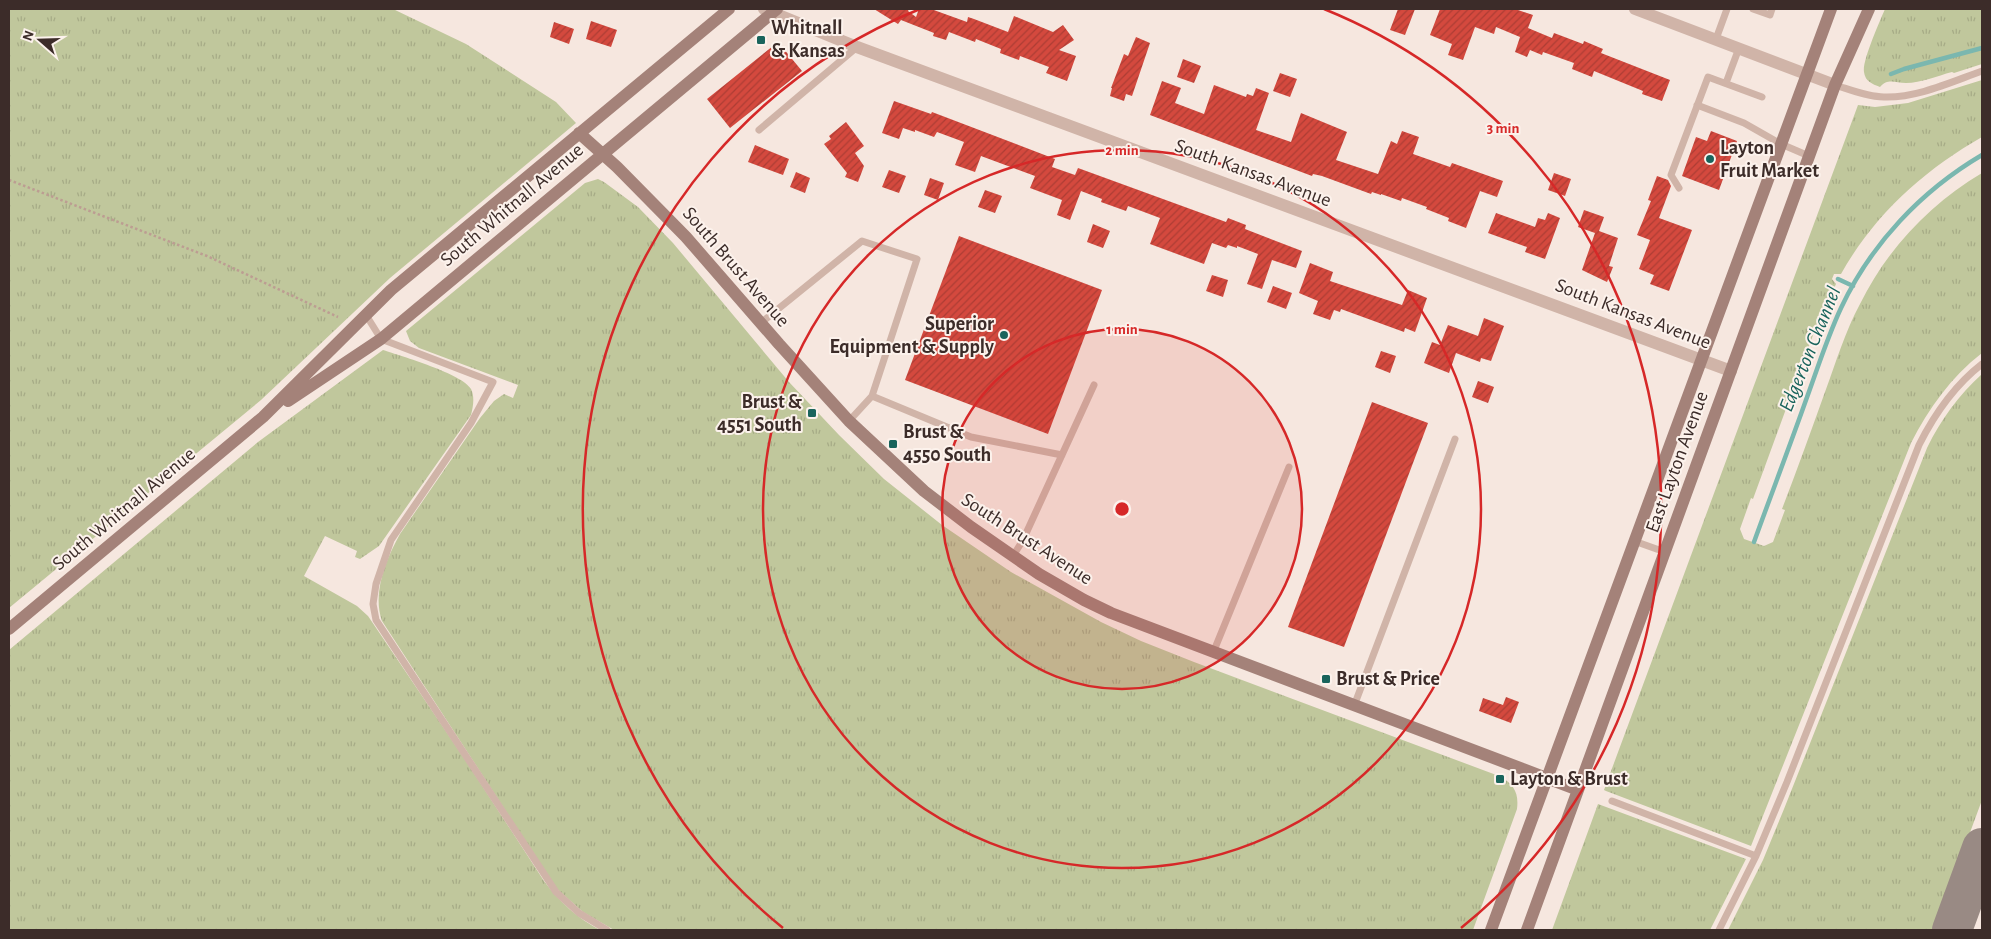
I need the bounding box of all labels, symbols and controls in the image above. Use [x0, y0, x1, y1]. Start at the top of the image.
north arrow [15, 15, 65, 65]
place label: Whitnall & Kansas [771, 18, 845, 61]
text: N [20, 29, 37, 43]
marker: Whitnall & Kansas [755, 34, 767, 46]
text: 3 min [1487, 121, 1519, 136]
street label: South Kansas Avenue [1172, 135, 1334, 211]
place label: Layton Fruit Market [1720, 138, 1819, 181]
street label: South Whitnall Avenue [437, 140, 587, 270]
text: 2 min [1105, 143, 1139, 158]
marker: Layton Fruit Market [1704, 153, 1716, 165]
street label: South Brust Avenue [679, 203, 793, 331]
street label: South Kansas Avenue [1552, 275, 1714, 353]
water label: Edgerton Channel [1775, 283, 1845, 415]
place label: Superior Equipment & Supply [829, 314, 994, 357]
text: 1 min [1106, 322, 1138, 337]
marker: Superior Equipment & Supply [998, 329, 1010, 341]
street label: East Layton Avenue [1642, 389, 1712, 535]
place label: Brust & 4551 South [717, 392, 803, 435]
marker: Brust & 4551 South [806, 407, 818, 419]
place label: Brust & 4550 South [903, 422, 991, 465]
marker: Brust & 4550 South [887, 438, 899, 450]
street label: South Whitnall Avenue [49, 444, 199, 574]
street label: South Brust Avenue [958, 489, 1096, 589]
centre of rings [1113, 500, 1131, 518]
place label: Brust & Price [1336, 669, 1440, 689]
marker: Brust & Price [1320, 673, 1332, 685]
place label: Layton & Brust [1510, 769, 1628, 789]
marker: Layton & Brust [1494, 773, 1506, 785]

